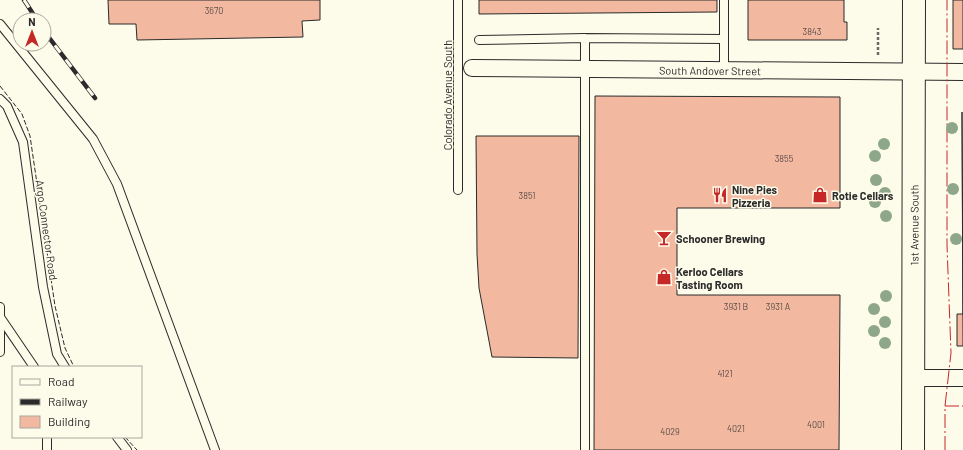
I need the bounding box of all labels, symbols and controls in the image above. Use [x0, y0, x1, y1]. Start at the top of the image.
house number: 3670 [205, 5, 223, 16]
north arrow [12, 12, 52, 52]
text: N [28, 15, 36, 28]
house number: 3843 [803, 26, 822, 37]
street label: Colorado Avenue South [441, 40, 454, 150]
street label: South Andover Street [659, 63, 761, 77]
house number: 3855 [775, 153, 794, 164]
street label: Argo Connector Road [34, 179, 60, 281]
place label: Nine Pies Pizzeria [732, 183, 778, 209]
street label: 1st Avenue South [907, 184, 920, 265]
restaurant icon: Nine Pies Pizzeria [711, 186, 729, 204]
shop icon: Rotie Cellars [811, 186, 829, 204]
place label: Rotie Cellars [832, 189, 894, 202]
house number: 3851 [519, 190, 535, 201]
bar icon: Schooner Brewing [655, 229, 673, 247]
place label: Schooner Brewing [676, 232, 765, 245]
place label: Kerloo Cellars Tasting Room [676, 265, 744, 291]
shop icon: Kerloo Cellars Tasting Room [655, 268, 673, 286]
house number: 3931 B [724, 301, 748, 312]
house number: 3931 A [766, 301, 791, 312]
legend [12, 366, 142, 438]
house number: 4121 [717, 368, 733, 379]
text: Road [48, 374, 75, 388]
text: Railway [48, 394, 88, 408]
text: Building [48, 414, 90, 428]
house number: 4001 [807, 419, 825, 430]
house number: 4021 [727, 423, 745, 434]
house number: 4029 [660, 426, 680, 437]

